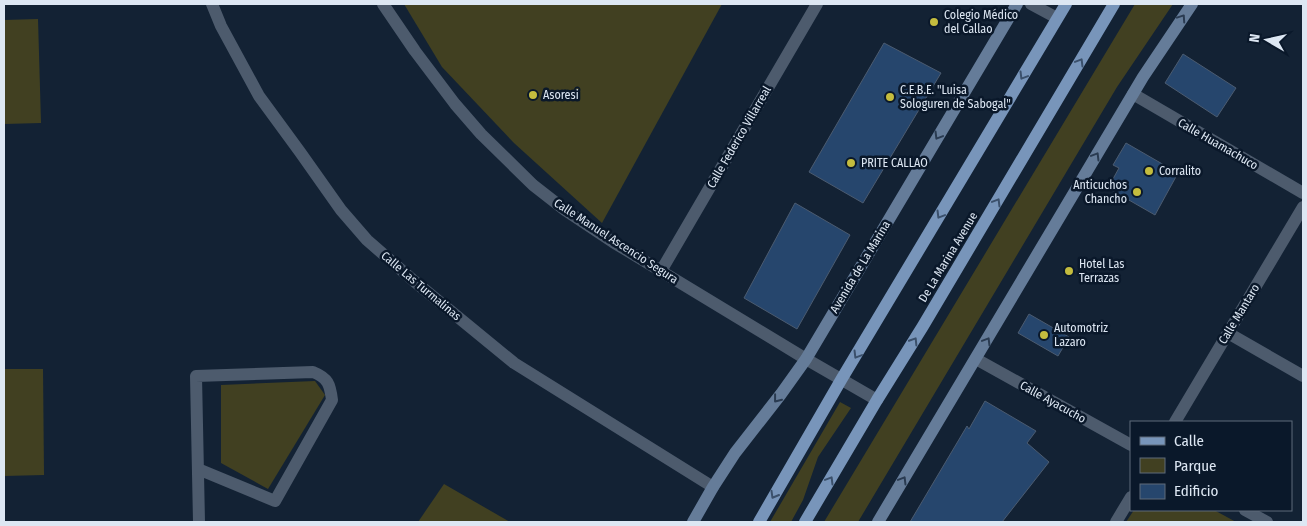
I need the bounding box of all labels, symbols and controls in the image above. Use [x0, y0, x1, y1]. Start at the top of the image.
place label: Colegio Médico del Callao [944, 8, 1018, 36]
one-way arrow [1176, 14, 1185, 24]
north arrow [1242, 15, 1292, 65]
marker: Colegio Médico del Callao [928, 16, 940, 28]
text: N [1246, 33, 1264, 44]
one-way arrow [1073, 58, 1083, 67]
one-way arrow [1020, 70, 1030, 79]
place label: C.E.B.E. "Luisa Sologuren de Sabogal" [900, 83, 1011, 111]
street label: Calle Federico Villarreal [704, 84, 774, 190]
place label: Asoresi [543, 88, 579, 102]
marker: Asoresi [527, 89, 539, 101]
marker: C.E.B.E. "Luisa Sologuren de Sabogal" [884, 91, 896, 103]
street label: Calle Huamachuco [1175, 115, 1261, 173]
one-way arrow [935, 130, 945, 139]
one-way arrow [1090, 152, 1100, 161]
place label: PRITE CALLAO [861, 156, 928, 170]
marker: PRITE CALLAO [845, 157, 857, 169]
place label: Corralito [1159, 164, 1201, 178]
marker: Corralito [1143, 165, 1155, 177]
place label: Anticuchos Chancho [1073, 178, 1127, 206]
marker: Anticuchos Chancho [1131, 186, 1143, 198]
street label: Calle Manuel Ascencio Segura [551, 196, 681, 286]
one-way arrow [990, 198, 1000, 207]
street label: De La Marina Avenue [916, 209, 980, 304]
one-way arrow [936, 210, 946, 219]
street label: Avenida de La Marina [827, 218, 893, 316]
street label: Calle Las Turmalinas [378, 249, 464, 323]
place label: Hotel Las Terrazas [1079, 257, 1124, 285]
marker: Hotel Las Terrazas [1063, 265, 1075, 277]
street label: Calle Mantaro [1216, 282, 1262, 346]
place label: Automotriz Lazaro [1054, 321, 1108, 349]
marker: Automotriz Lazaro [1038, 329, 1050, 341]
one-way arrow [980, 337, 990, 346]
one-way arrow [907, 338, 917, 347]
one-way arrow [853, 349, 863, 358]
street label: Calle Ayacucho [1018, 378, 1088, 426]
one-way arrow [775, 393, 783, 402]
legend [1130, 421, 1292, 511]
text: Calle [1174, 432, 1204, 450]
text: Parque [1174, 457, 1217, 475]
one-way arrow [823, 477, 833, 486]
one-way arrow [897, 477, 907, 486]
text: Edificio [1174, 482, 1219, 500]
one-way arrow [771, 490, 781, 499]

